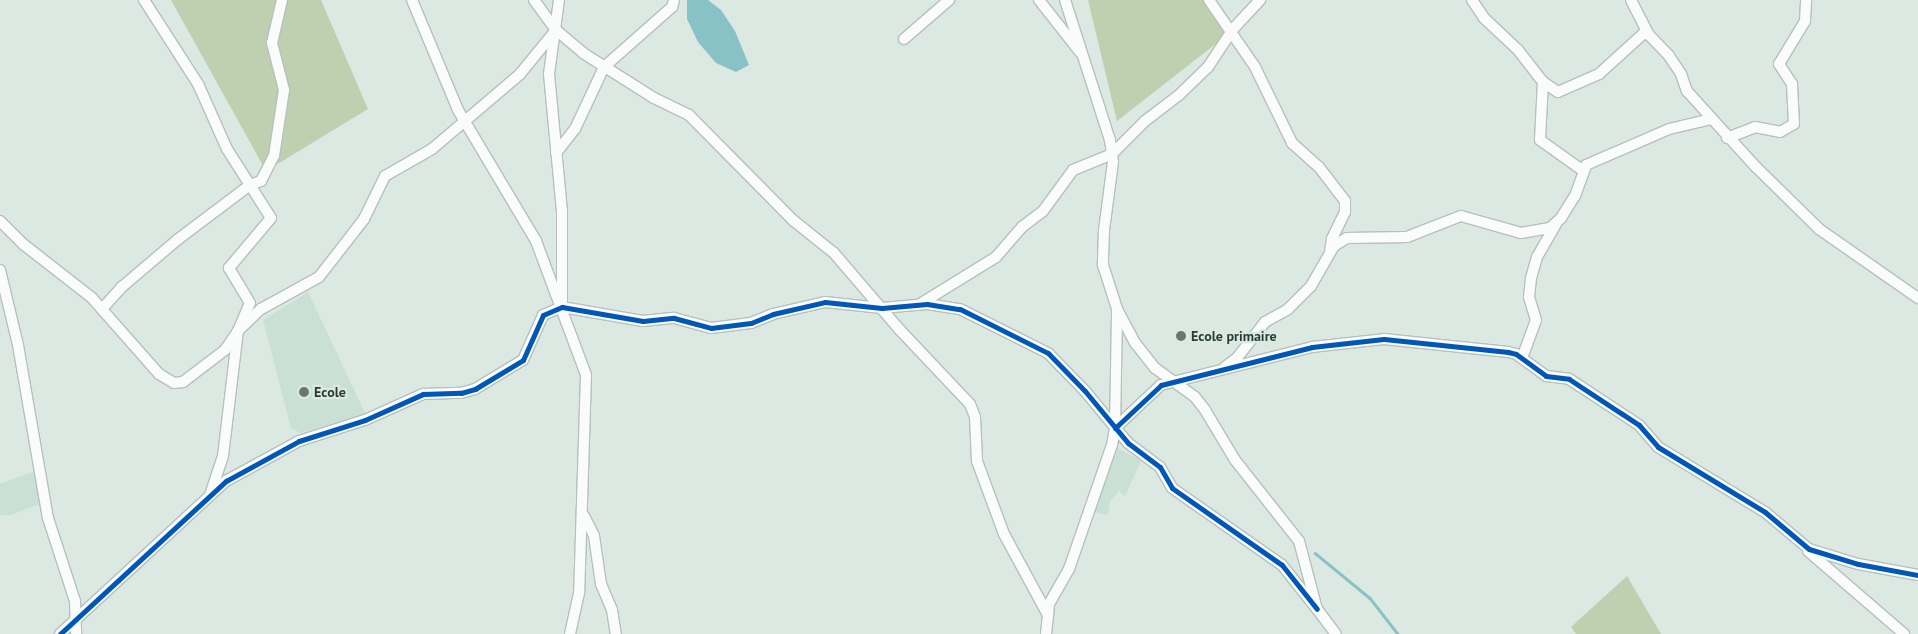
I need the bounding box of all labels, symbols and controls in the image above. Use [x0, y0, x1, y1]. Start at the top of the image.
place label: Ecole primaire [1191, 328, 1277, 344]
marker: Ecole primaire [1175, 330, 1187, 342]
place label: Ecole [314, 384, 346, 400]
marker: Ecole [298, 386, 310, 398]

